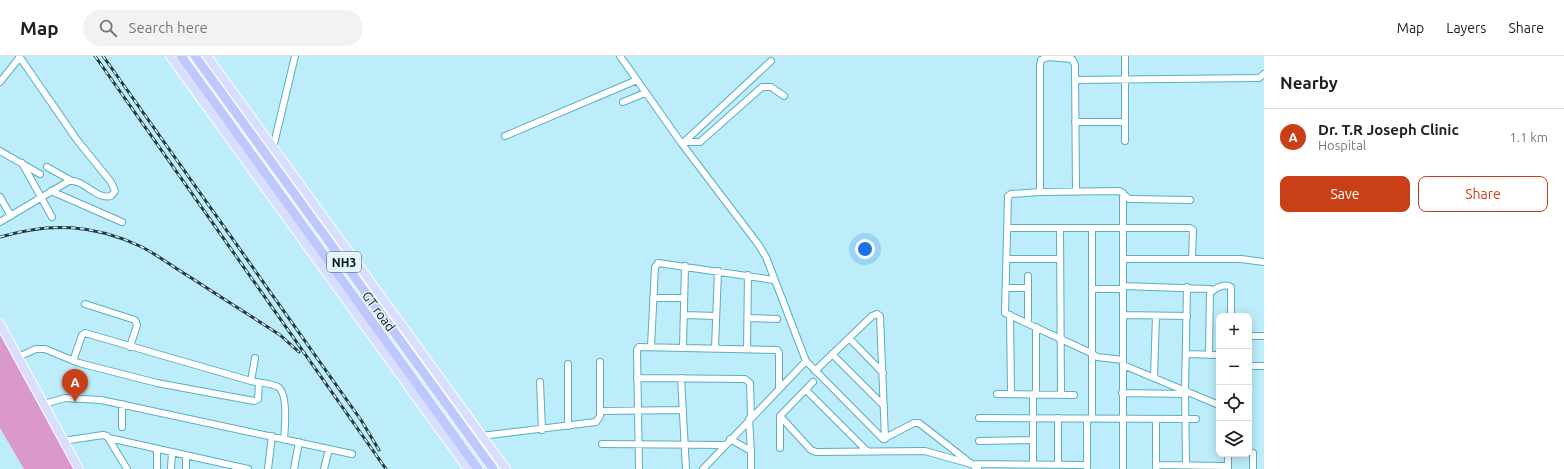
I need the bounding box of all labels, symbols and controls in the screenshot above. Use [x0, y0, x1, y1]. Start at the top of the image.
search box [83, 10, 363, 46]
text: Map [20, 17, 59, 39]
icon: search [97, 17, 119, 39]
text: Search here [129, 19, 208, 36]
text: Map [1397, 20, 1424, 36]
text: Layers [1446, 20, 1486, 36]
text: Share [1508, 20, 1544, 36]
text: Nearby [1280, 73, 1338, 92]
text: Dr. T.R Joseph Clinic [1318, 121, 1459, 138]
text: A [1288, 130, 1298, 144]
text: 1.1 km [1509, 130, 1548, 144]
text: Hospital [1318, 138, 1366, 152]
button: Save [1280, 176, 1410, 212]
button: Share [1418, 176, 1548, 212]
your location [855, 239, 875, 259]
road number: NH3 [327, 252, 361, 272]
street label: GT road [360, 288, 398, 334]
map controls [1216, 313, 1252, 457]
button: + [1216, 313, 1252, 349]
button: − [1216, 349, 1252, 385]
pin: A [62, 369, 88, 402]
button: locate [1216, 385, 1252, 421]
button: layers [1216, 421, 1252, 457]

